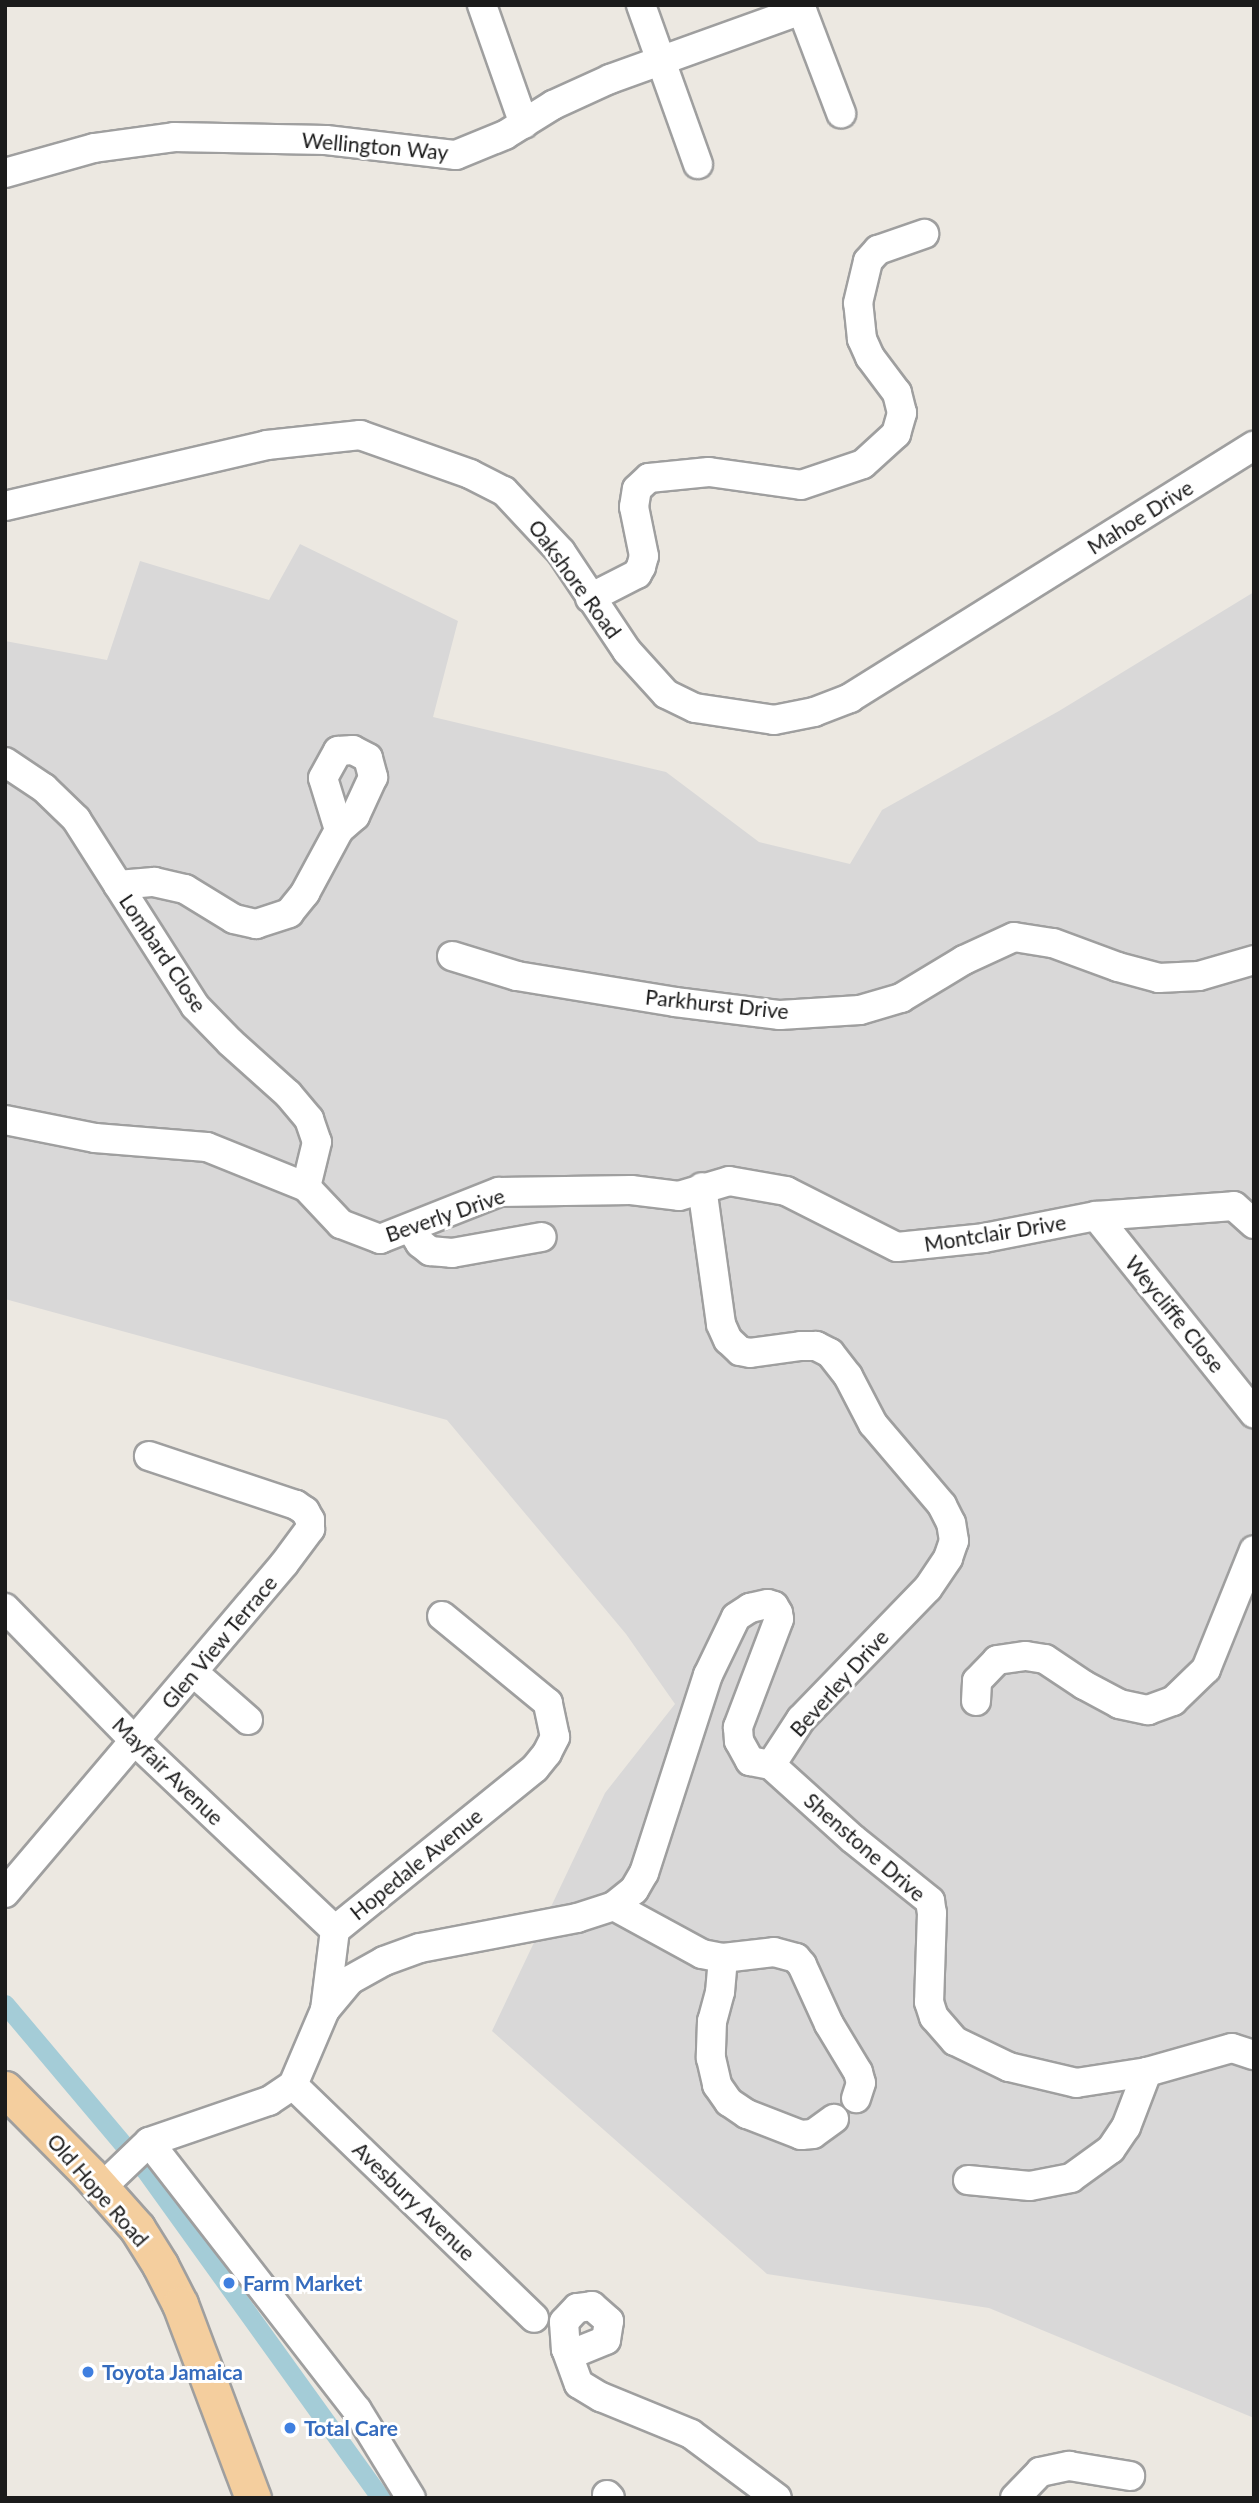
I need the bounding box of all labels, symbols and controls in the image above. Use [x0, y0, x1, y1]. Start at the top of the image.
street label: Wellington Way [301, 127, 449, 165]
street label: Mahoe Drive [1083, 475, 1197, 559]
street label: Oakshore Road [523, 515, 627, 643]
street label: Lombard Close [114, 889, 212, 1017]
street label: Parkhurst Drive [644, 984, 790, 1024]
street label: Beverly Drive [382, 1183, 508, 1247]
street label: Montclair Drive [922, 1209, 1068, 1257]
street label: Weycliffe Close [1120, 1250, 1230, 1378]
street label: Glen View Terrace [155, 1570, 283, 1714]
street label: Beverley Drive [784, 1624, 894, 1742]
street label: Mayfair Avenue [107, 1711, 229, 1831]
street label: Shenstone Drive [799, 1787, 931, 1907]
street label: Hopedale Avenue [344, 1803, 488, 1925]
street label: Old Hope Road [42, 2128, 154, 2252]
street label: Avesbury Avenue [347, 2136, 481, 2266]
place label: Farm Market [243, 2270, 362, 2296]
marker: Farm Market [221, 2275, 237, 2291]
place label: Toyota Jamaica [102, 2359, 244, 2385]
marker: Toyota Jamaica [80, 2364, 96, 2380]
place label: Total Care [304, 2415, 398, 2441]
marker: Total Care [282, 2420, 298, 2436]

